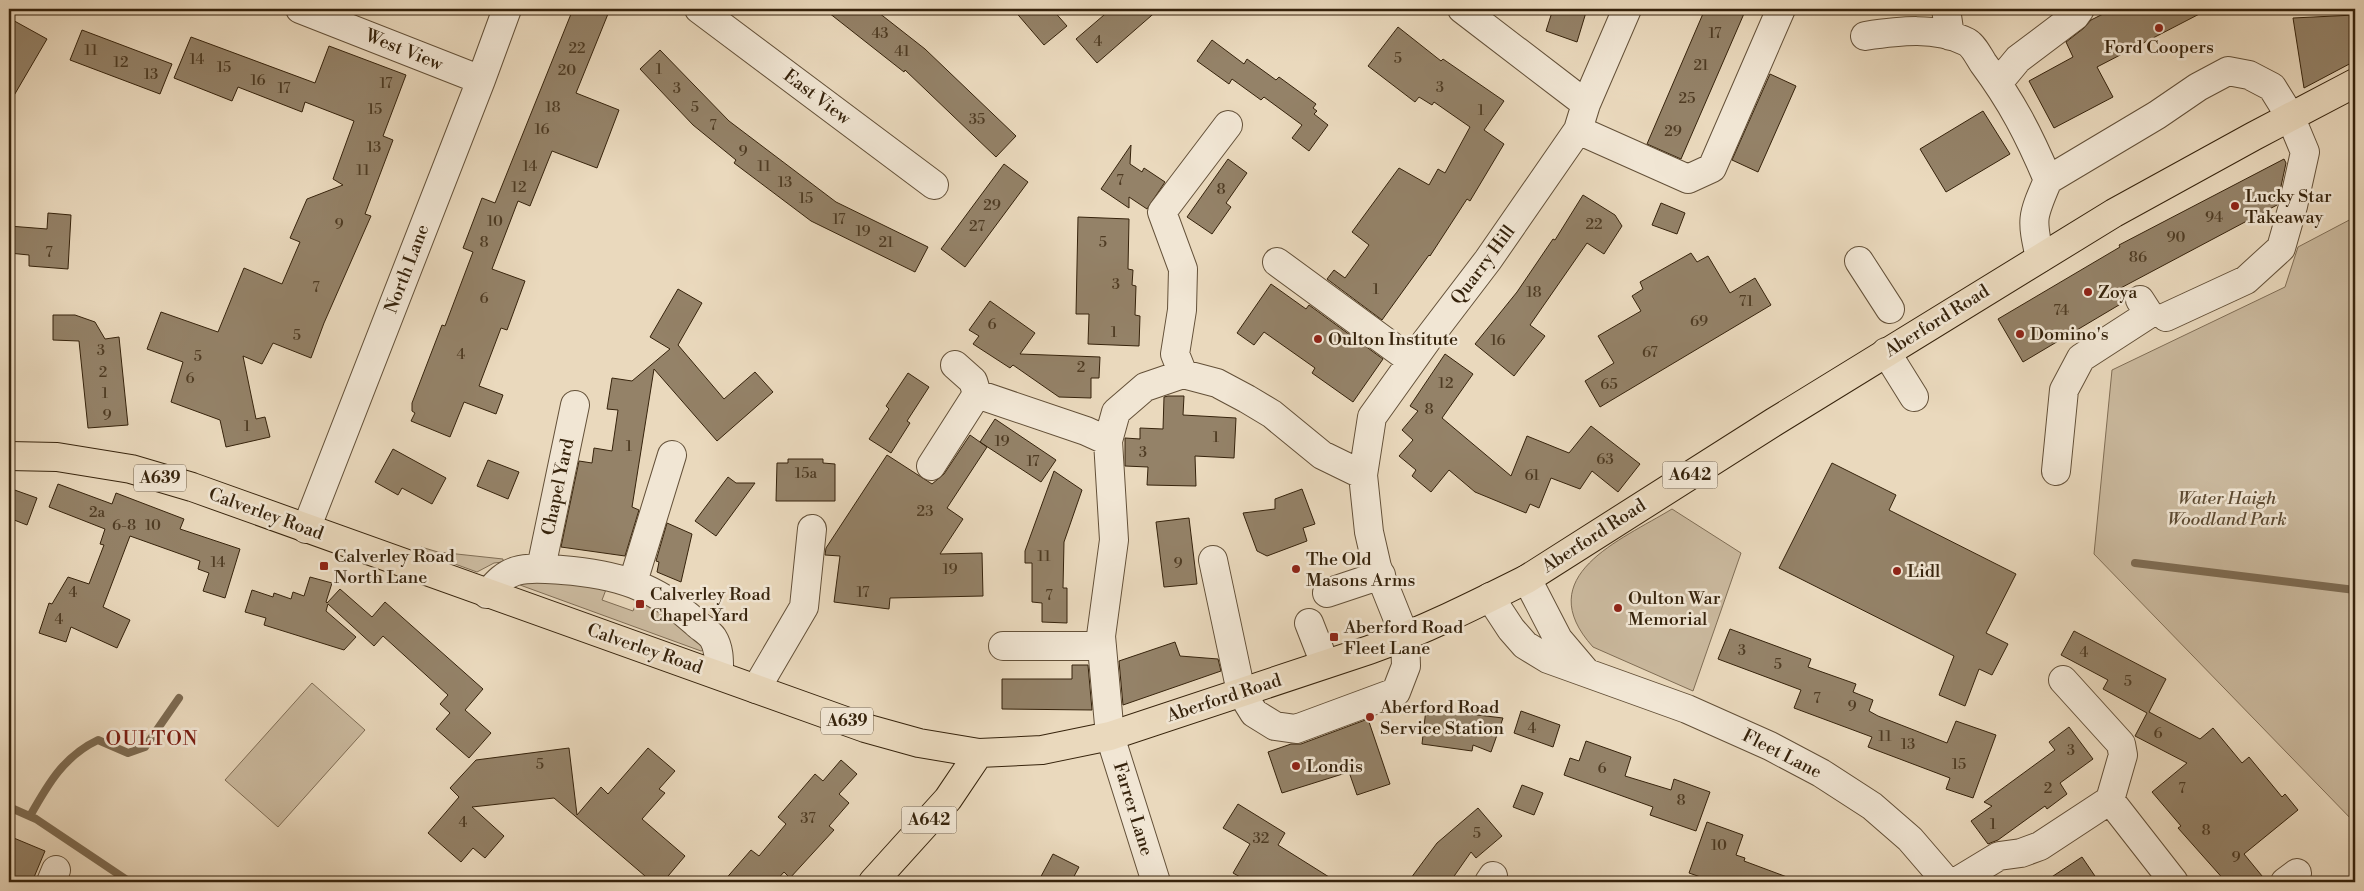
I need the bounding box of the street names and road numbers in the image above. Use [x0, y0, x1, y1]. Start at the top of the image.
street label: West View [361, 24, 447, 76]
street label: East View [779, 64, 856, 130]
street label: Quarry Hill [1446, 220, 1521, 309]
street label: North Lane [380, 221, 434, 317]
street label: Aberford Road [1880, 279, 1994, 363]
street label: Chapel Yard [537, 436, 580, 538]
road number: A642 [1662, 462, 1718, 488]
road number: A639 [134, 464, 186, 492]
street label: Calverley Road [205, 483, 327, 546]
street label: Aberford Road [1537, 493, 1651, 579]
street label: Calverley Road [584, 618, 707, 680]
street label: Aberford Road [1163, 668, 1285, 728]
road number: A639 [821, 708, 873, 734]
street label: Fleet Lane [1738, 724, 1826, 784]
street label: Farrer Lane [1108, 759, 1158, 859]
road number: A642 [902, 806, 956, 834]

